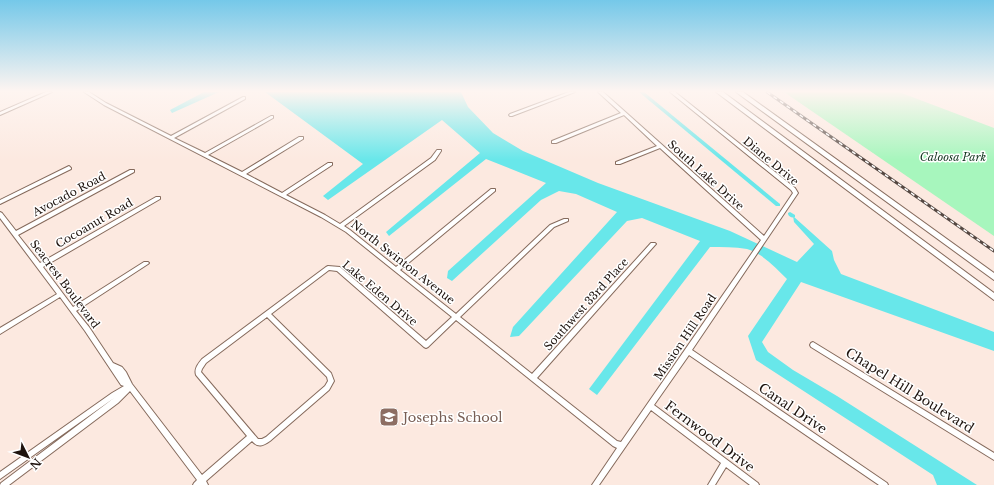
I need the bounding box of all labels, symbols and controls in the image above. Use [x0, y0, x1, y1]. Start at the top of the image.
street label: Diane Drive [740, 134, 802, 188]
street label: South Lake Drive [665, 137, 747, 213]
park label: Caloosa Park [920, 150, 987, 164]
street label: Avocado Road [29, 169, 108, 220]
street label: Cocoanut Road [53, 195, 136, 251]
street label: North Swinton Avenue [348, 217, 458, 307]
street label: Seacrest Boulevard [27, 237, 103, 331]
street label: Southwest 33rd Place [541, 255, 631, 353]
street label: Lake Eden Drive [340, 257, 420, 329]
street label: Mission Hill Road [651, 291, 719, 383]
street label: Chapel Hill Boulevard [842, 344, 977, 437]
street label: Canal Drive [755, 379, 830, 438]
street label: Fernwood Drive [661, 397, 758, 476]
school or university icon: Josephs School [378, 406, 400, 428]
place label: Josephs School [401, 409, 503, 426]
north arrow [8, 437, 48, 477]
text: N [26, 455, 44, 473]

